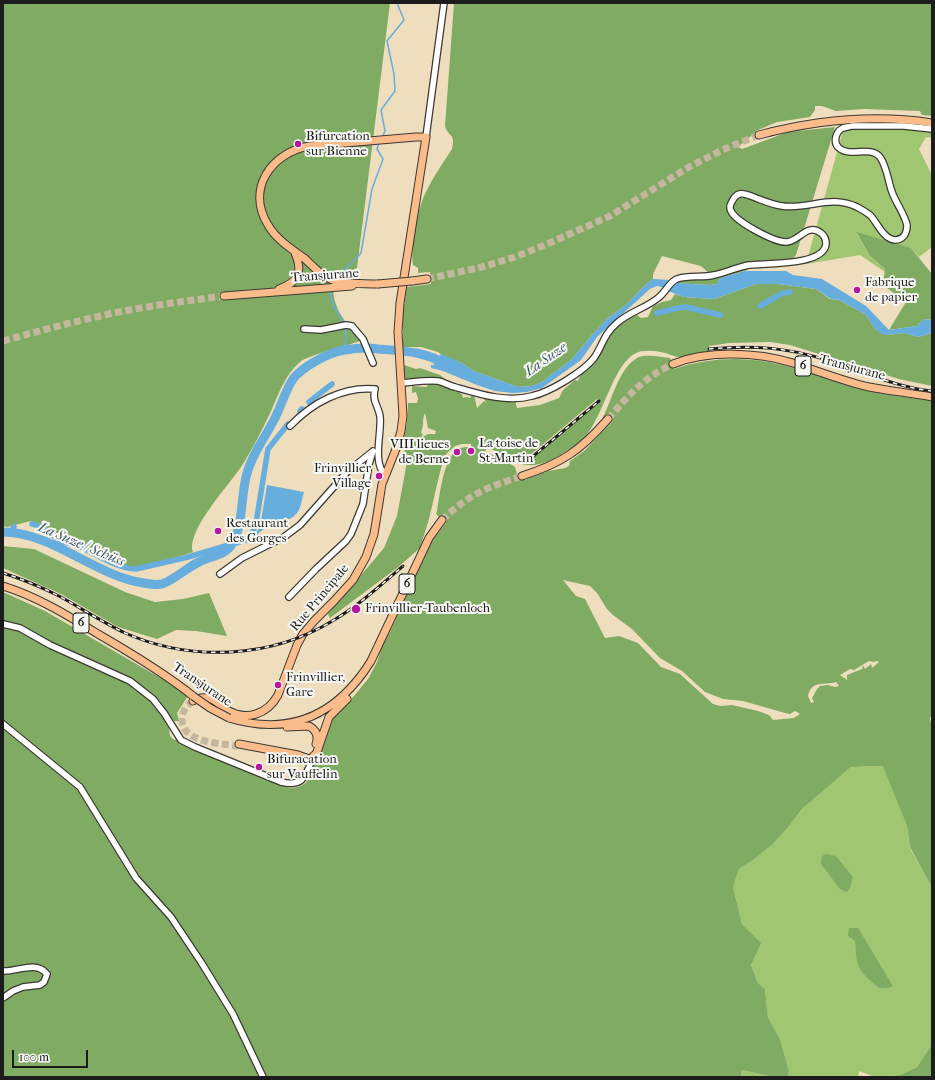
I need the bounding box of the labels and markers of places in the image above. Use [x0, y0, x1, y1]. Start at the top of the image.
place label: Bifurcation sur Bienne [306, 129, 370, 160]
marker: Bifurcation sur Bienne [293, 139, 303, 149]
place label: Fabrique de papier [865, 275, 917, 306]
marker: Fabrique de papier [852, 285, 862, 295]
place label: La toise de St-Martin [479, 436, 538, 467]
place label: VIII lieues de Berne [390, 437, 449, 468]
marker: La toise de St-Martin [466, 446, 476, 456]
marker: VIII lieues de Berne [452, 447, 462, 457]
place label: Frinvillier Village [314, 461, 371, 492]
marker: Frinvillier Village [374, 471, 384, 481]
place label: Restaurant des Gorges [226, 516, 288, 547]
marker: Restaurant des Gorges [213, 526, 223, 536]
place label: Frinvillier-Taubenloch [365, 601, 490, 617]
marker: Frinvillier-Taubenloch [350, 603, 362, 615]
place label: Frinvillier, Gare [286, 670, 345, 701]
marker: Frinvillier, Gare [273, 680, 283, 690]
place label: Bifuracation sur Vauffelin [267, 752, 337, 783]
marker: Bifuracation sur Vauffelin [254, 762, 264, 772]

